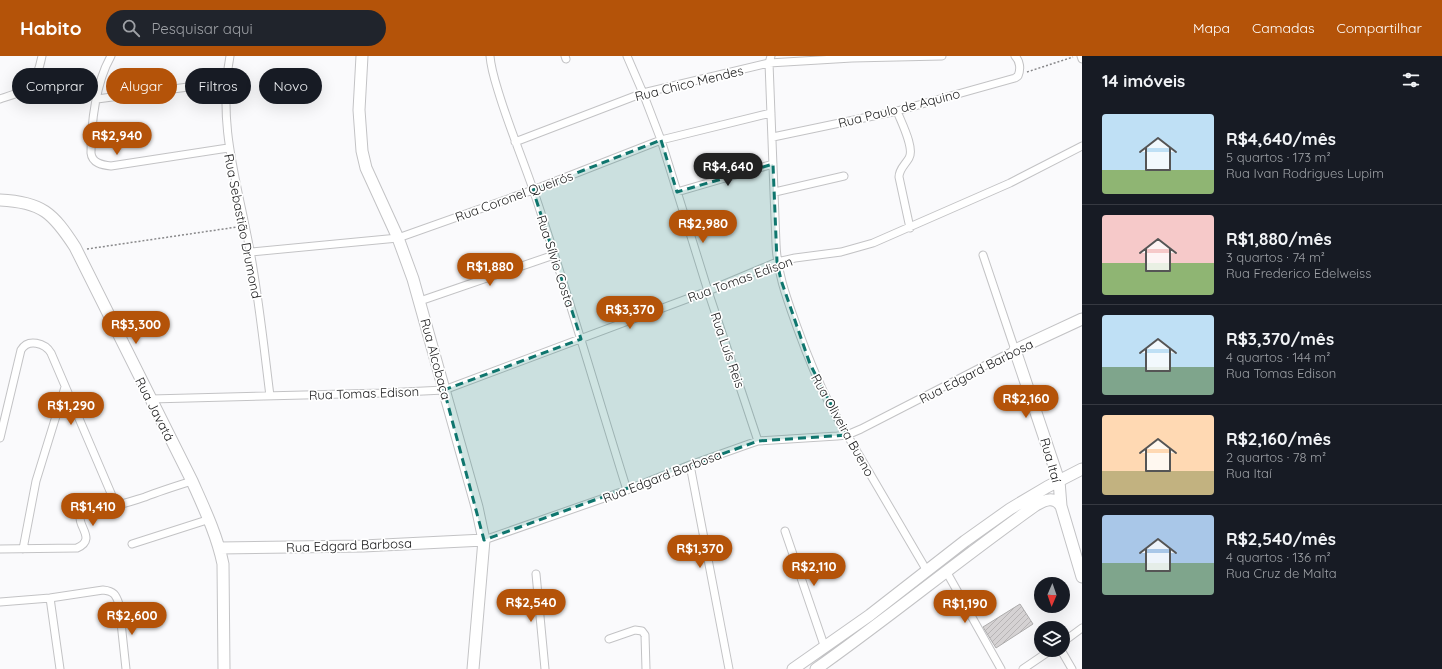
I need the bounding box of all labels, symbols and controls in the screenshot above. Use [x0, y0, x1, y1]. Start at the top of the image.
search box [106, 10, 386, 46]
text: Habito [20, 16, 82, 40]
icon: search [120, 17, 142, 39]
text: Pesquisar aqui [152, 19, 253, 38]
text: Mapa [1193, 19, 1230, 37]
text: Camadas [1252, 19, 1314, 37]
text: Compartilhar [1336, 19, 1422, 37]
street label: Rua Chico Mendes [633, 62, 745, 104]
chip: Comprar [12, 68, 98, 104]
chip: Alugar [106, 68, 177, 104]
chip: Filtros [185, 68, 251, 104]
chip: Novo [259, 68, 322, 104]
icon: filters [1400, 69, 1422, 91]
text: 14 imóveis [1102, 70, 1185, 91]
street label: Rua Paulo de Aquino [836, 85, 962, 131]
pin: R$2,940 [80, 122, 154, 156]
text: R$2,940 [92, 127, 142, 143]
text: R$4,640/mês [1226, 128, 1336, 149]
icon: home [1134, 130, 1182, 178]
text: 5 quartos · 173 m² [1226, 149, 1331, 165]
street label: Rua Sebastião Drumond [221, 152, 265, 300]
pin: R$4,640 [691, 153, 765, 187]
text: R$4,640 [703, 158, 753, 174]
text: Rua Ivan Rodrigues Lupim [1226, 165, 1384, 181]
street label: Rua Coronel Queirós [453, 167, 575, 225]
pin: R$2,980 [666, 210, 740, 244]
street label: Rua Sílvio Costa [534, 213, 578, 309]
text: R$2,980 [678, 215, 728, 231]
text: R$1,880/mês [1226, 228, 1332, 249]
icon: home [1134, 231, 1182, 279]
text: 3 quartos · 74 m² [1226, 249, 1325, 265]
pin: R$1,880 [453, 253, 527, 287]
street label: Rua Tomas Edison [685, 253, 795, 305]
text: R$1,880 [466, 258, 514, 274]
text: Rua Frederico Edelweiss [1226, 265, 1371, 281]
pin: R$3,370 [593, 296, 667, 330]
text: R$3,370 [605, 301, 655, 317]
street label: Rua Luís Reis [708, 310, 748, 390]
pin: R$3,300 [99, 311, 173, 345]
text: R$3,300 [111, 316, 161, 332]
street label: Rua Alcobaça [417, 317, 455, 401]
text: R$3,370/mês [1226, 328, 1334, 349]
icon: home [1134, 331, 1182, 379]
street label: Rua Edgard Barbosa [916, 335, 1036, 407]
text: 4 quartos · 144 m² [1226, 349, 1330, 365]
text: Rua Tomas Edison [1226, 365, 1336, 381]
street label: Rua Oliveira Bueno [808, 371, 878, 479]
street label: Rua Javatá [132, 374, 178, 444]
street label: Rua Tomas Edison [309, 383, 419, 403]
pin: R$2,160 [989, 385, 1063, 419]
text: R$2,160 [1003, 390, 1049, 406]
pin: R$1,290 [34, 392, 108, 426]
text: R$1,290 [47, 397, 95, 413]
text: R$2,160/mês [1226, 428, 1331, 449]
icon: home [1134, 431, 1182, 479]
street label: Rua Itaí [1037, 436, 1065, 484]
street label: Rua Edgard Barbosa [600, 446, 724, 506]
text: 2 quartos · 78 m² [1226, 449, 1326, 465]
text: Rua Itaí [1226, 465, 1272, 481]
pin: R$1,410 [56, 493, 130, 527]
text: R$1,410 [70, 498, 116, 514]
text: R$2,540/mês [1226, 528, 1336, 549]
icon: home [1134, 531, 1182, 579]
street label: Rua Edgard Barbosa [286, 535, 412, 555]
pin: R$1,370 [663, 535, 737, 569]
text: R$1,370 [676, 540, 724, 556]
text: 4 quartos · 136 m² [1226, 549, 1331, 565]
pin: R$2,110 [777, 553, 851, 587]
text: R$2,110 [792, 558, 836, 574]
text: Rua Cruz de Malta [1226, 565, 1337, 581]
north arrow [1034, 577, 1070, 613]
map controls [1034, 577, 1070, 657]
pin: R$2,540 [494, 589, 568, 623]
pin: R$1,190 [928, 590, 1002, 624]
text: R$2,540 [506, 594, 556, 610]
text: R$1,190 [943, 595, 987, 611]
pin: R$2,600 [95, 602, 169, 636]
text: R$2,600 [107, 607, 157, 623]
button: layers [1034, 621, 1070, 657]

